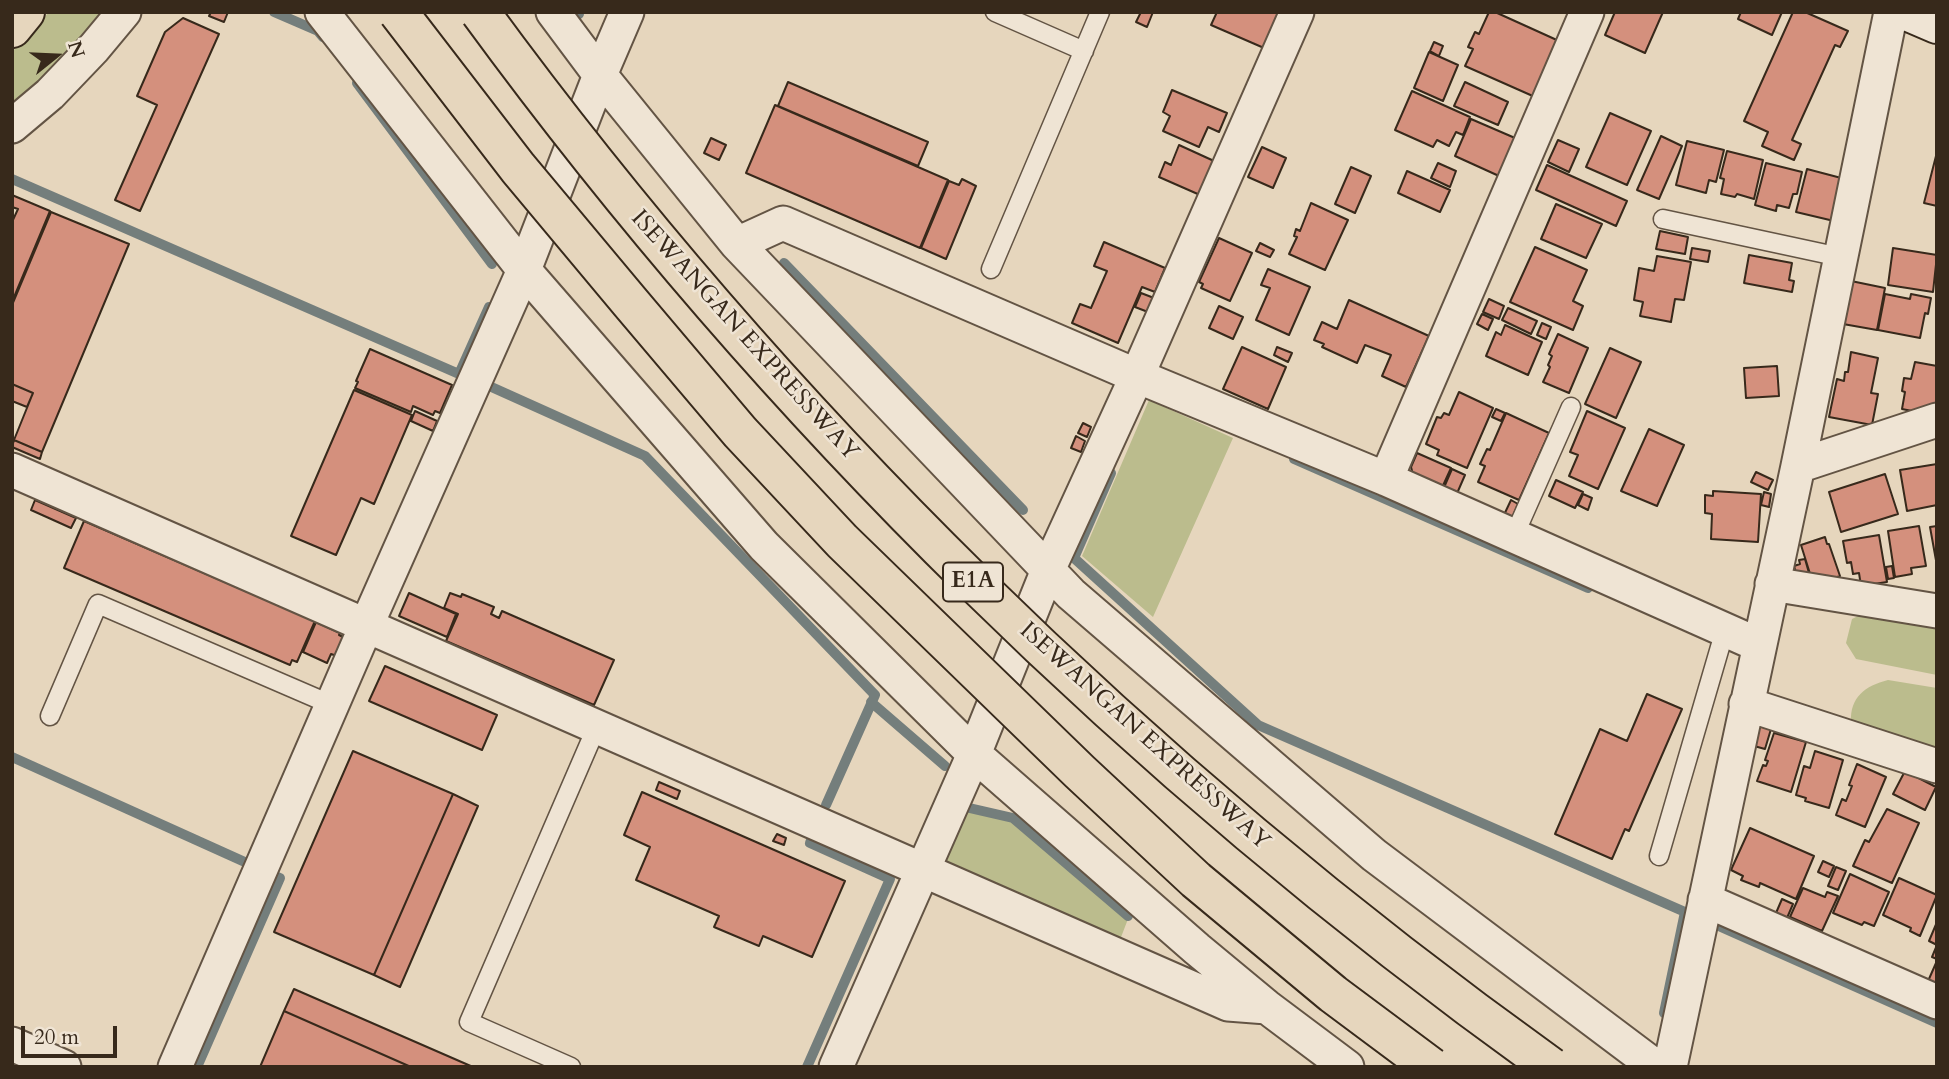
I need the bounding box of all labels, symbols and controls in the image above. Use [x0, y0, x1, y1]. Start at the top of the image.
north arrow [21, 21, 91, 91]
text: N [61, 38, 91, 61]
street label: ISEWANGAN EXPRESSWAY [624, 205, 864, 467]
road number: E1A [943, 562, 1003, 602]
street label: ISEWANGAN EXPRESSWAY [1013, 617, 1275, 857]
scale bar [24, 1012, 121, 1056]
text: 20 m [34, 1023, 79, 1052]

